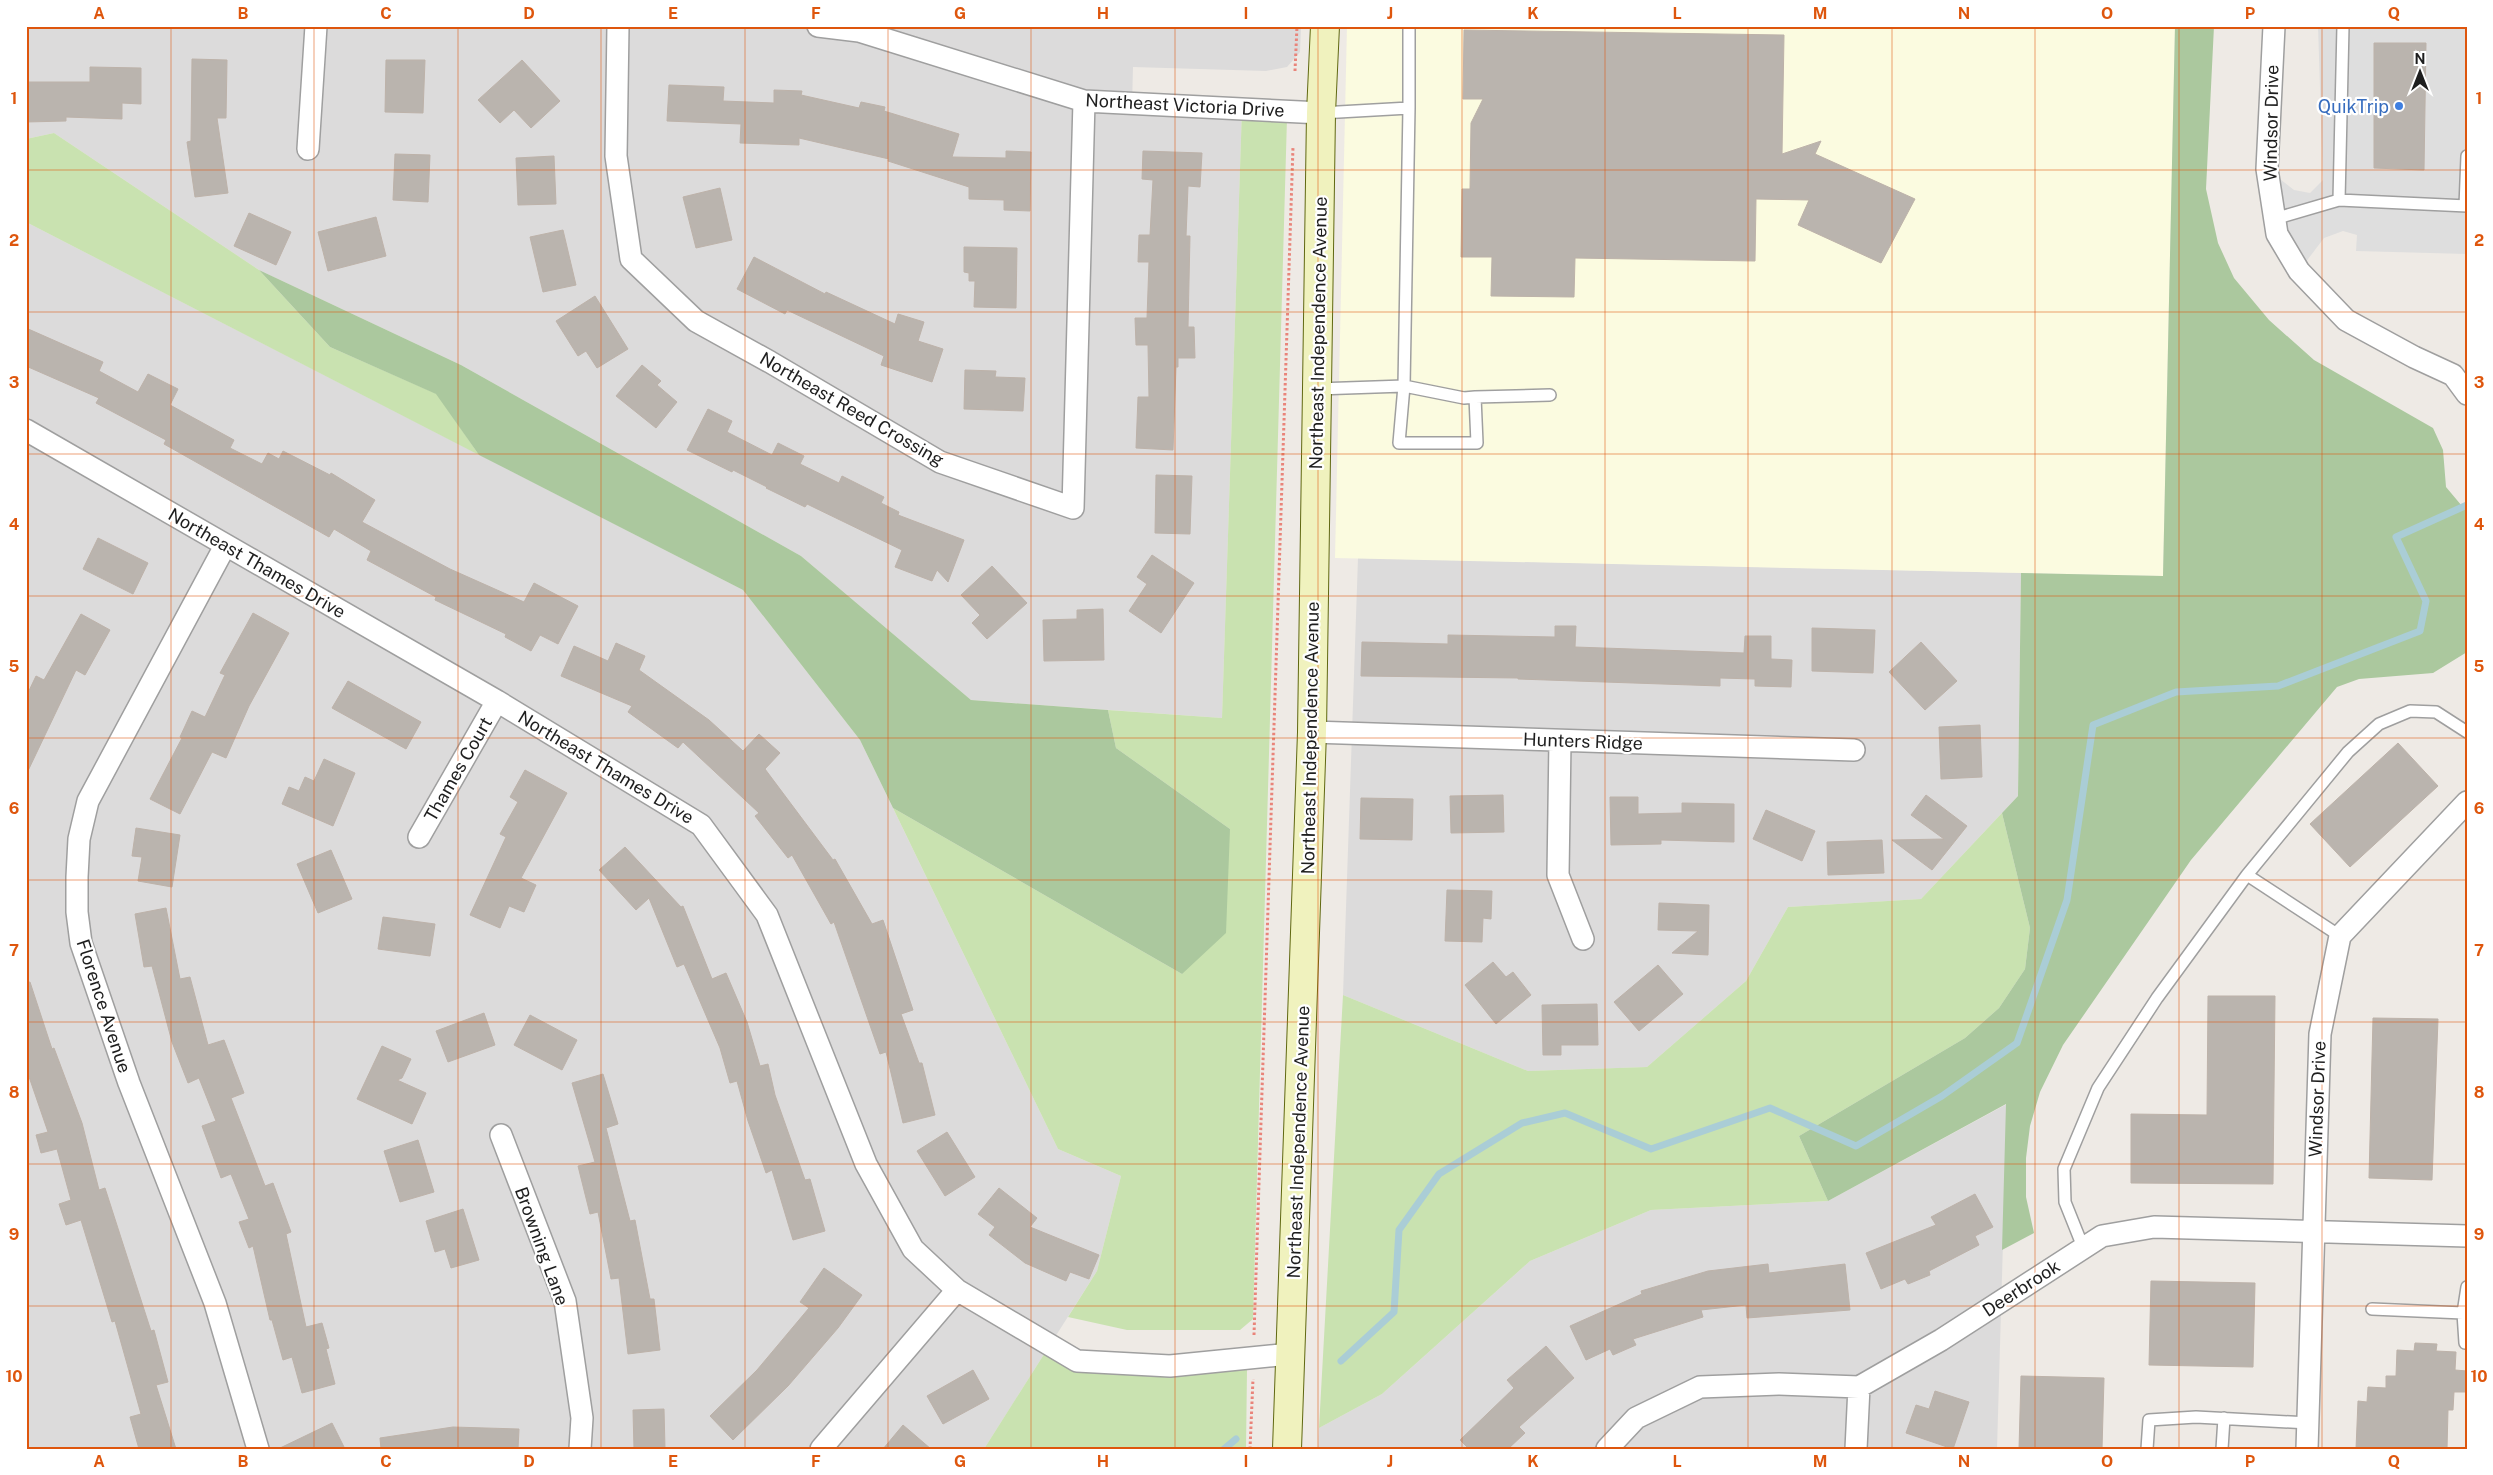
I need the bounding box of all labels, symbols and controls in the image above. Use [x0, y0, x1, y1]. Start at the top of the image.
text: A [93, 4, 105, 23]
text: B [238, 4, 249, 23]
text: C [380, 4, 392, 23]
text: D [523, 4, 535, 23]
text: E [668, 4, 678, 23]
text: F [811, 4, 821, 23]
text: G [954, 4, 966, 23]
text: H [1097, 4, 1109, 23]
text: I [1244, 4, 1248, 23]
text: J [1387, 4, 1393, 23]
text: K [1527, 4, 1539, 23]
text: L [1672, 4, 1682, 23]
text: M [1813, 4, 1827, 23]
text: N [1958, 4, 1970, 23]
text: O [2101, 4, 2113, 23]
text: P [2245, 4, 2255, 23]
text: Q [2388, 4, 2400, 23]
north arrow [2396, 48, 2446, 98]
text: N [2415, 51, 2425, 67]
street label: Windsor Drive [2259, 65, 2283, 181]
text: 1 [11, 89, 17, 108]
street label: Northeast Victoria Drive [1085, 89, 1285, 121]
text: 1 [2476, 89, 2482, 108]
place label: QuikTrip [2318, 96, 2389, 117]
marker: QuikTrip [2393, 100, 2405, 112]
street label: Northeast Independence Avenue [1305, 196, 1331, 470]
text: 2 [9, 231, 19, 250]
text: 2 [2474, 231, 2484, 250]
street label: Northeast Reed Crossing [756, 348, 948, 470]
text: 3 [9, 373, 19, 392]
text: 3 [2474, 373, 2484, 392]
street label: Northeast Thames Drive [165, 504, 349, 622]
text: 4 [9, 515, 20, 534]
text: 4 [2474, 515, 2485, 534]
street label: Northeast Independence Avenue [1297, 601, 1323, 875]
text: 5 [9, 657, 20, 676]
text: 5 [2474, 657, 2485, 676]
street label: Northeast Thames Drive [514, 706, 698, 828]
street label: Thames Court [420, 713, 496, 825]
street label: Hunters Ridge [1523, 728, 1643, 754]
text: 6 [9, 799, 19, 818]
text: 6 [2474, 799, 2484, 818]
street label: Florence Avenue [72, 936, 136, 1076]
text: 7 [9, 941, 19, 960]
text: 7 [2474, 941, 2484, 960]
street label: Northeast Independence Avenue [1283, 1005, 1313, 1279]
street label: Windsor Drive [2304, 1040, 2330, 1158]
text: 8 [9, 1083, 20, 1102]
text: 8 [2474, 1083, 2485, 1102]
street label: Browning Lane [511, 1184, 573, 1308]
text: 9 [9, 1225, 19, 1244]
text: 9 [2474, 1225, 2484, 1244]
street label: Deerbrook [1978, 1255, 2064, 1321]
text: 10 [5, 1367, 23, 1386]
text: 10 [2470, 1367, 2488, 1386]
text: A [93, 1452, 105, 1471]
text: B [238, 1452, 249, 1471]
text: C [380, 1452, 392, 1471]
text: D [523, 1452, 535, 1471]
text: E [668, 1452, 678, 1471]
text: F [811, 1452, 821, 1471]
text: G [954, 1452, 966, 1471]
text: H [1097, 1452, 1109, 1471]
text: I [1244, 1452, 1248, 1471]
text: J [1387, 1452, 1393, 1471]
text: K [1527, 1452, 1539, 1471]
text: L [1672, 1452, 1682, 1471]
text: M [1813, 1452, 1827, 1471]
text: N [1958, 1452, 1970, 1471]
text: O [2101, 1452, 2113, 1471]
text: P [2245, 1452, 2255, 1471]
text: Q [2388, 1452, 2400, 1471]

